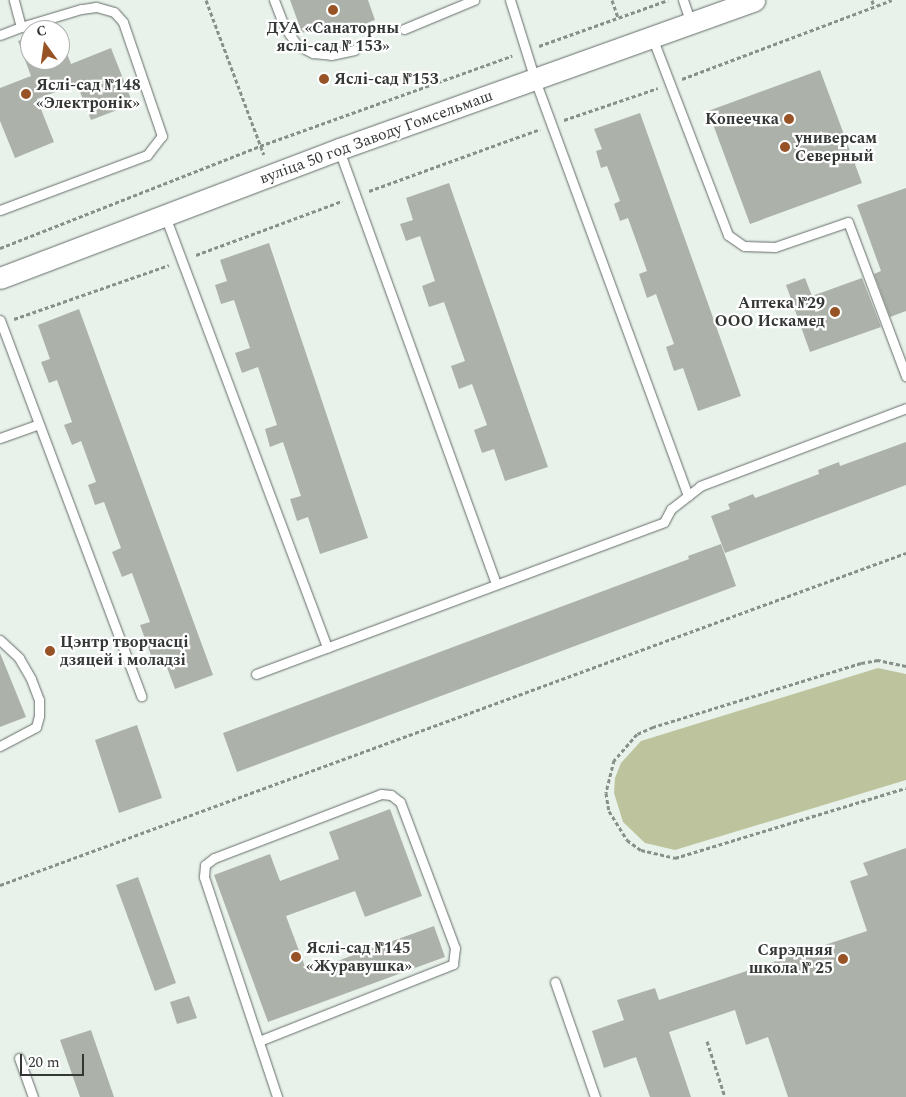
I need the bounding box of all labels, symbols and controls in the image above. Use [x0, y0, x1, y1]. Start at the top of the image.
marker: ДУА «Санаторны яслі-сад № 153» [327, 4, 339, 16]
place label: ДУА «Санаторны яслі-сад № 153» [267, 18, 399, 56]
north arrow [20, 20, 70, 70]
text: С [34, 20, 49, 42]
place label: Яслі-сад №153 [334, 69, 439, 89]
marker: Яслі-сад №153 [318, 73, 330, 85]
place label: Яслі-сад №148 «Электронік» [36, 75, 141, 113]
street label: вуліца 50 год Заводу Гомсельмаш [257, 86, 495, 188]
marker: Яслі-сад №148 «Электронік» [20, 88, 32, 100]
place label: Копеечка [705, 109, 779, 129]
marker: Копеечка [783, 113, 795, 125]
place label: универсам Северный [795, 128, 877, 166]
marker: универсам Северный [779, 141, 791, 153]
place label: Аптека №29 ООО Искамед [715, 293, 825, 331]
marker: Аптека №29 ООО Искамед [829, 306, 841, 318]
place label: Цэнтр творчасці дзяцей і моладзі [60, 632, 189, 670]
marker: Цэнтр творчасці дзяцей і моладзі [44, 645, 56, 657]
place label: Яслі-сад №145 «Журавушка» [306, 938, 412, 976]
place label: Сярэдняя школа № 25 [749, 940, 833, 978]
marker: Яслі-сад №145 «Журавушка» [290, 951, 302, 963]
marker: Сярэдняя школа № 25 [837, 953, 849, 965]
scale bar [22, 1044, 86, 1076]
text: 20 m [28, 1051, 60, 1074]

